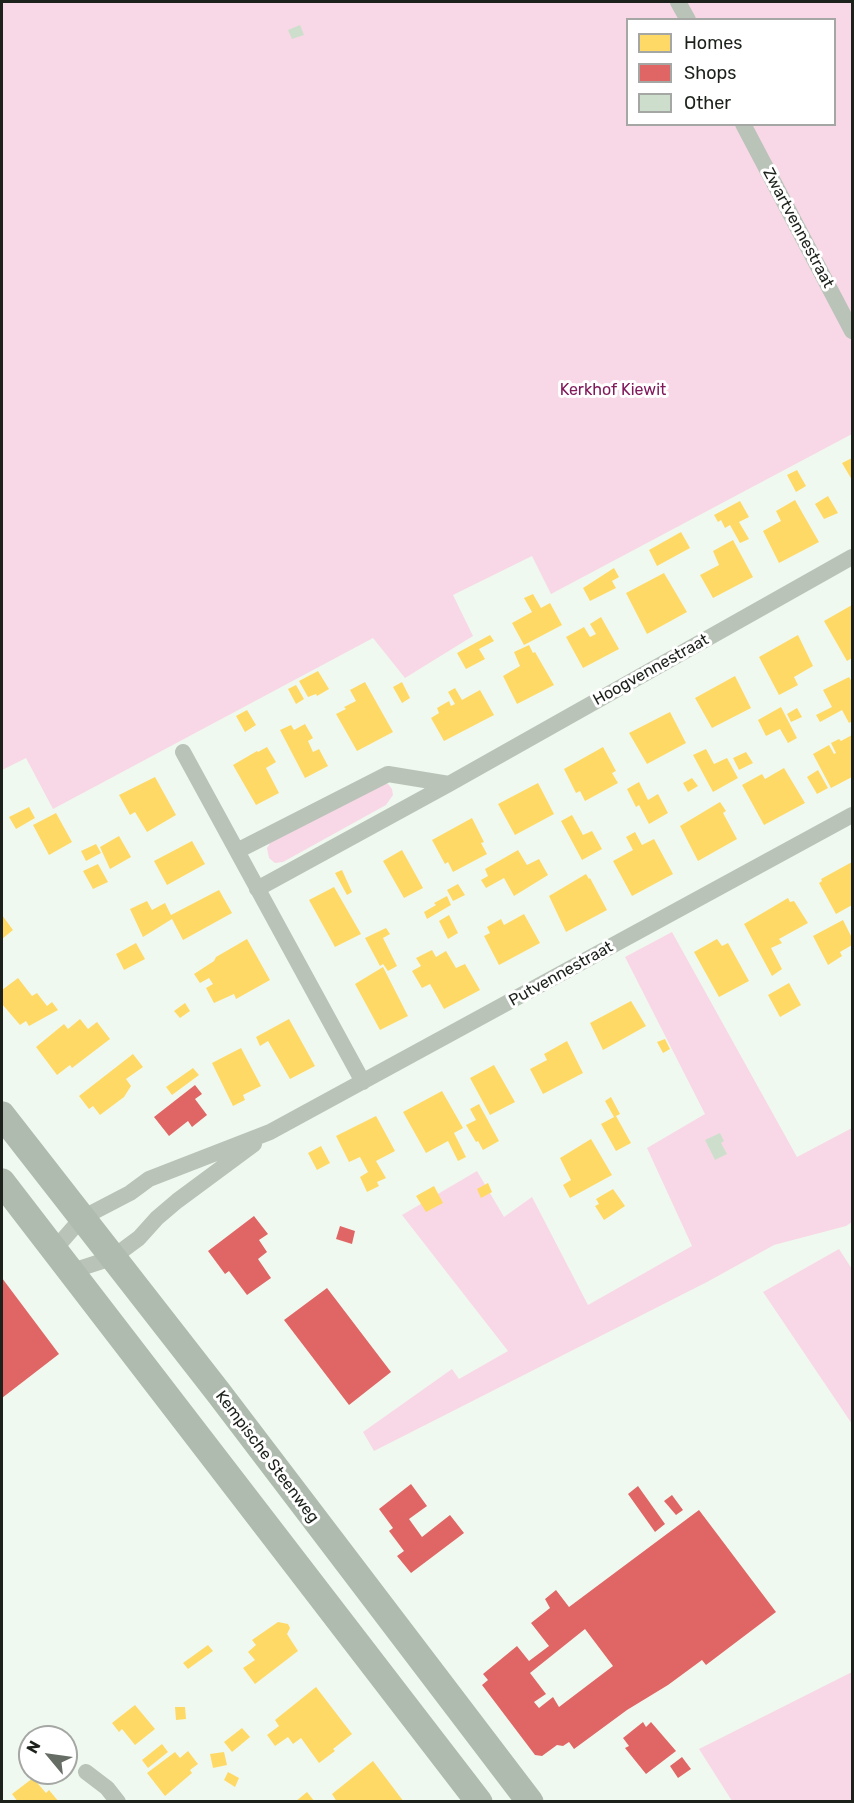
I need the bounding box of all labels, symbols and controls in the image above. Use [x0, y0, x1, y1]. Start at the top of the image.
legend [626, 18, 836, 126]
text: Homes [684, 32, 742, 54]
text: Shops [684, 62, 736, 84]
text: Other [684, 92, 731, 114]
street label: Zwartvennestraat [758, 165, 838, 291]
park label: Kerkhof Kiewit [560, 380, 666, 400]
street label: Hoogvennestraat [590, 630, 712, 710]
street label: Putvennestraat [506, 937, 616, 1011]
street label: Kempische Steenweg [211, 1387, 323, 1527]
north arrow [18, 1725, 78, 1785]
text: N [22, 1737, 45, 1757]

